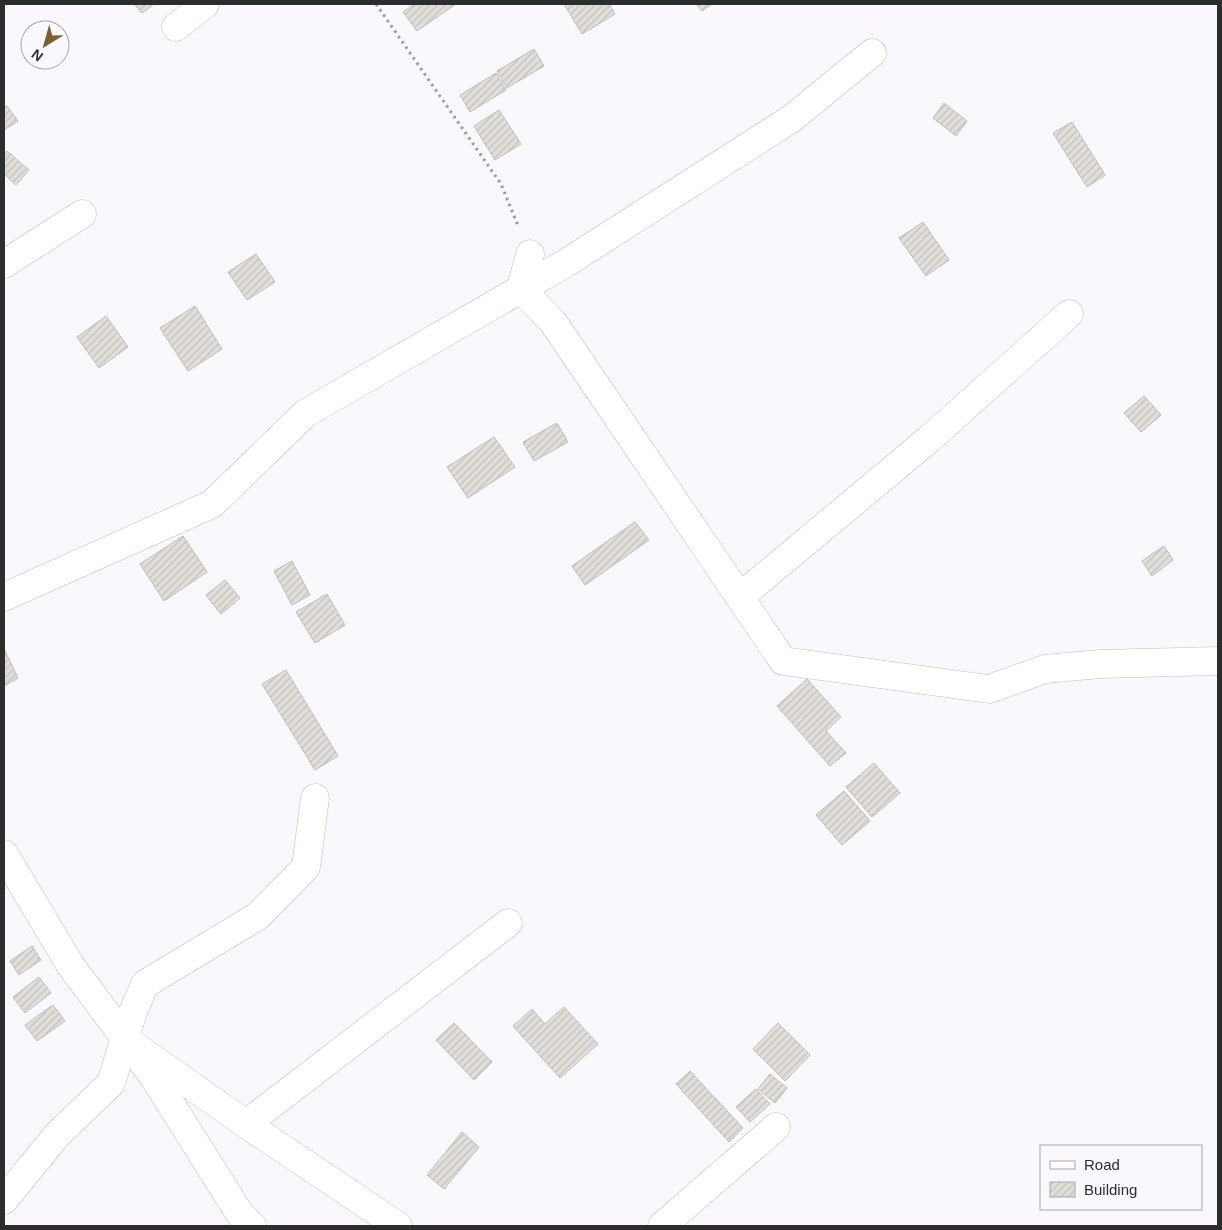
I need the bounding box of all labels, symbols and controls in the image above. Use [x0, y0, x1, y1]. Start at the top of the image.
north arrow [20, 20, 70, 70]
text: N [28, 46, 46, 65]
legend [1040, 1145, 1202, 1210]
text: Road [1084, 1156, 1120, 1173]
text: Building [1084, 1181, 1137, 1198]

